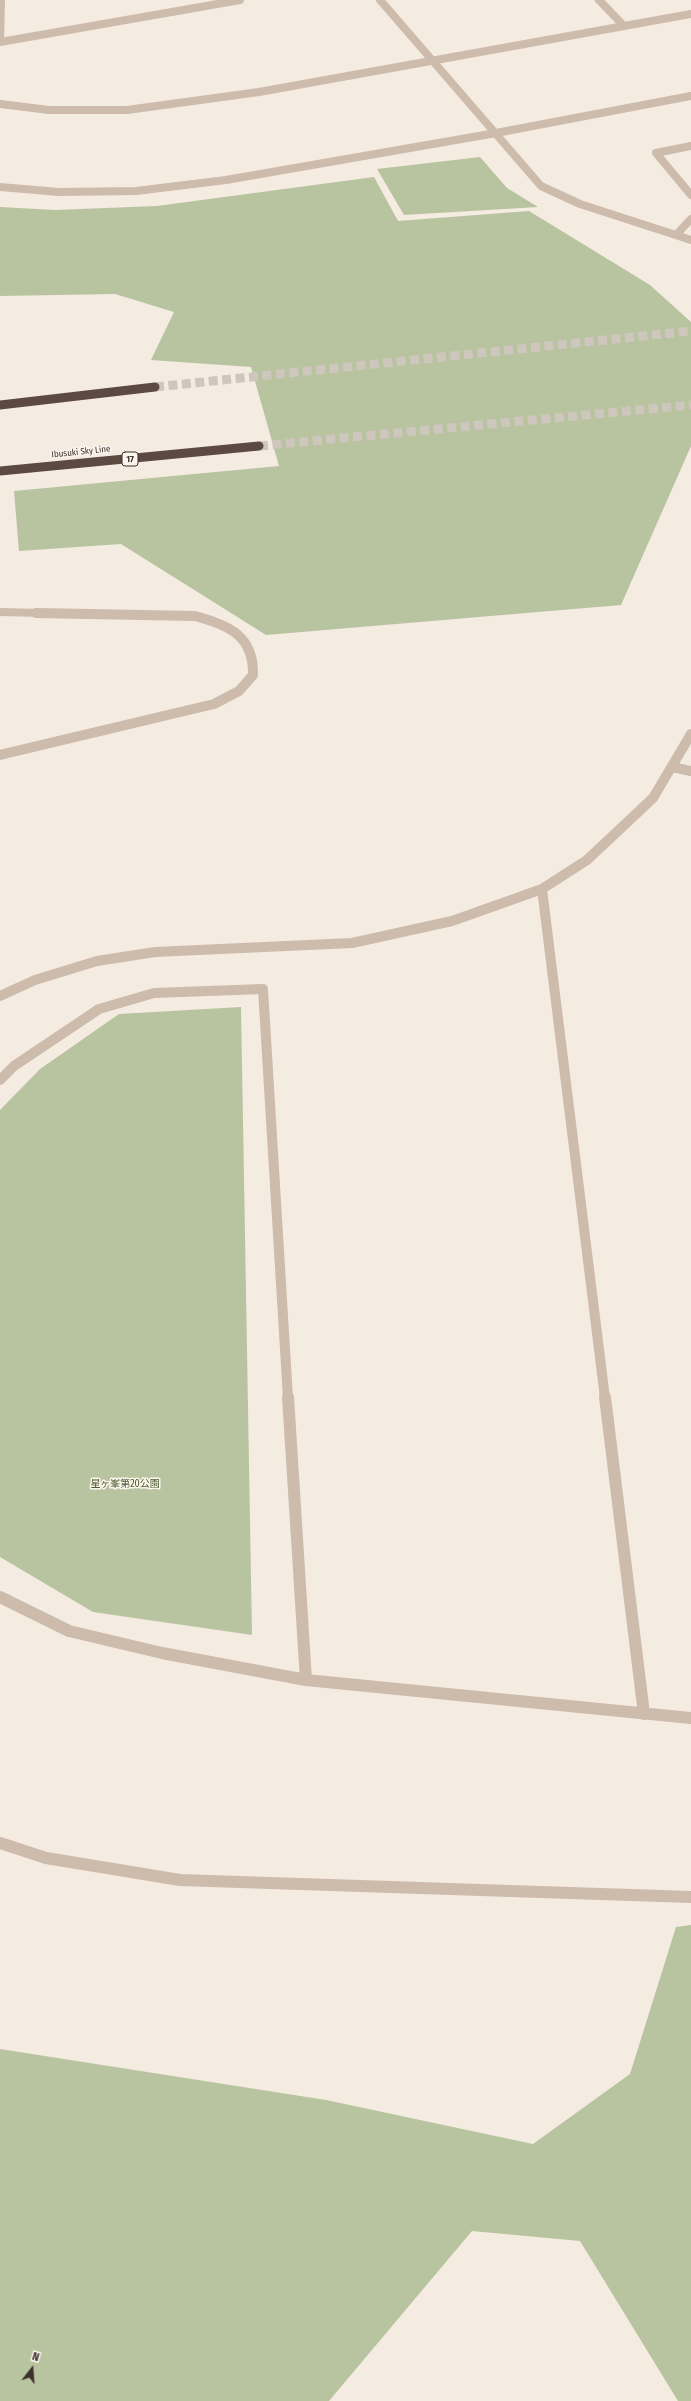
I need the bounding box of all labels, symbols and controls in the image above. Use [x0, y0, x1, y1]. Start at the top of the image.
street label: Ibusuki Sky Line [51, 444, 111, 460]
road number: 17 [122, 452, 138, 466]
park label: 星ヶ峯第20公園 [90, 1478, 160, 1490]
north arrow [12, 2349, 52, 2389]
text: N [31, 2350, 41, 2364]

